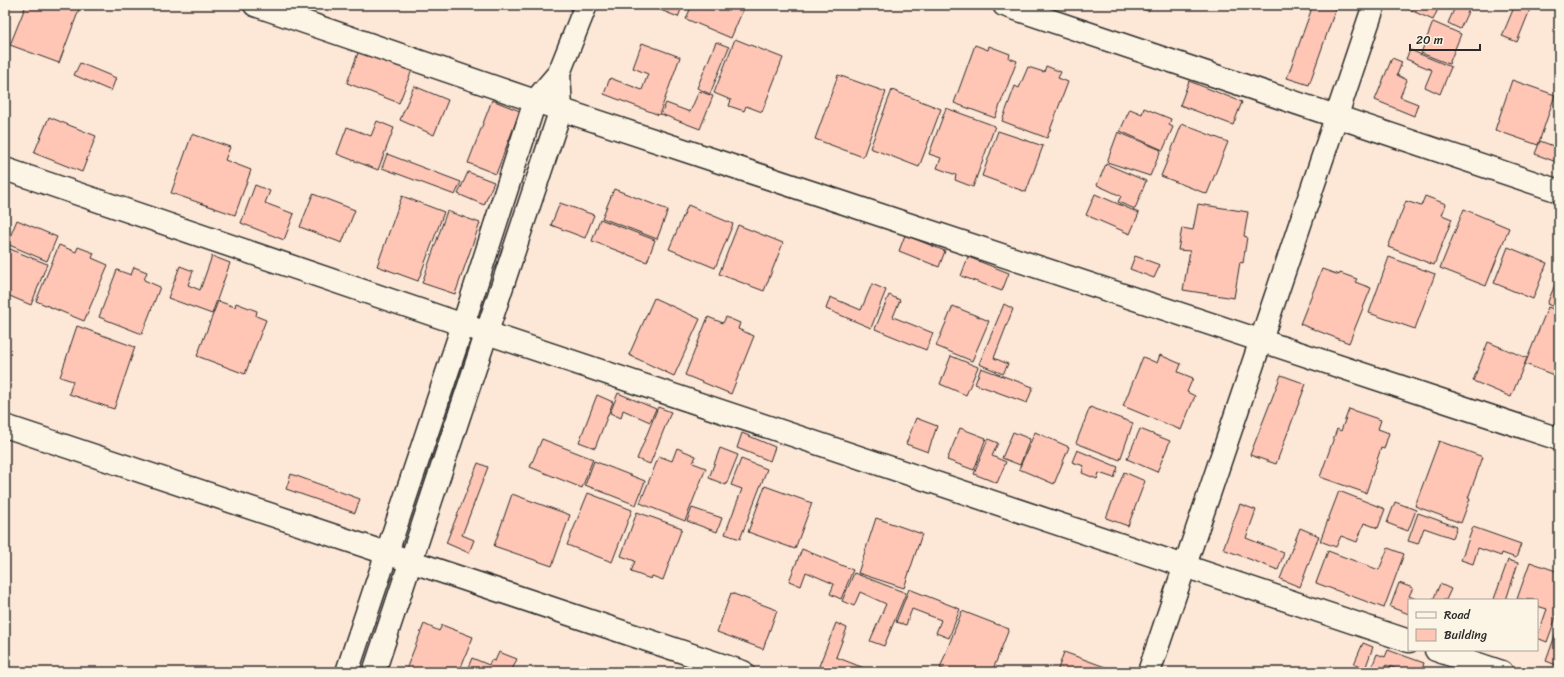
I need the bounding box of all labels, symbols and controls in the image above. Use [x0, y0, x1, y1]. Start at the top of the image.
scale bar [1410, 26, 1480, 52]
text: 20 m [1416, 29, 1443, 51]
legend [1408, 599, 1538, 651]
text: Road [1444, 604, 1471, 626]
text: Building [1444, 624, 1487, 646]

